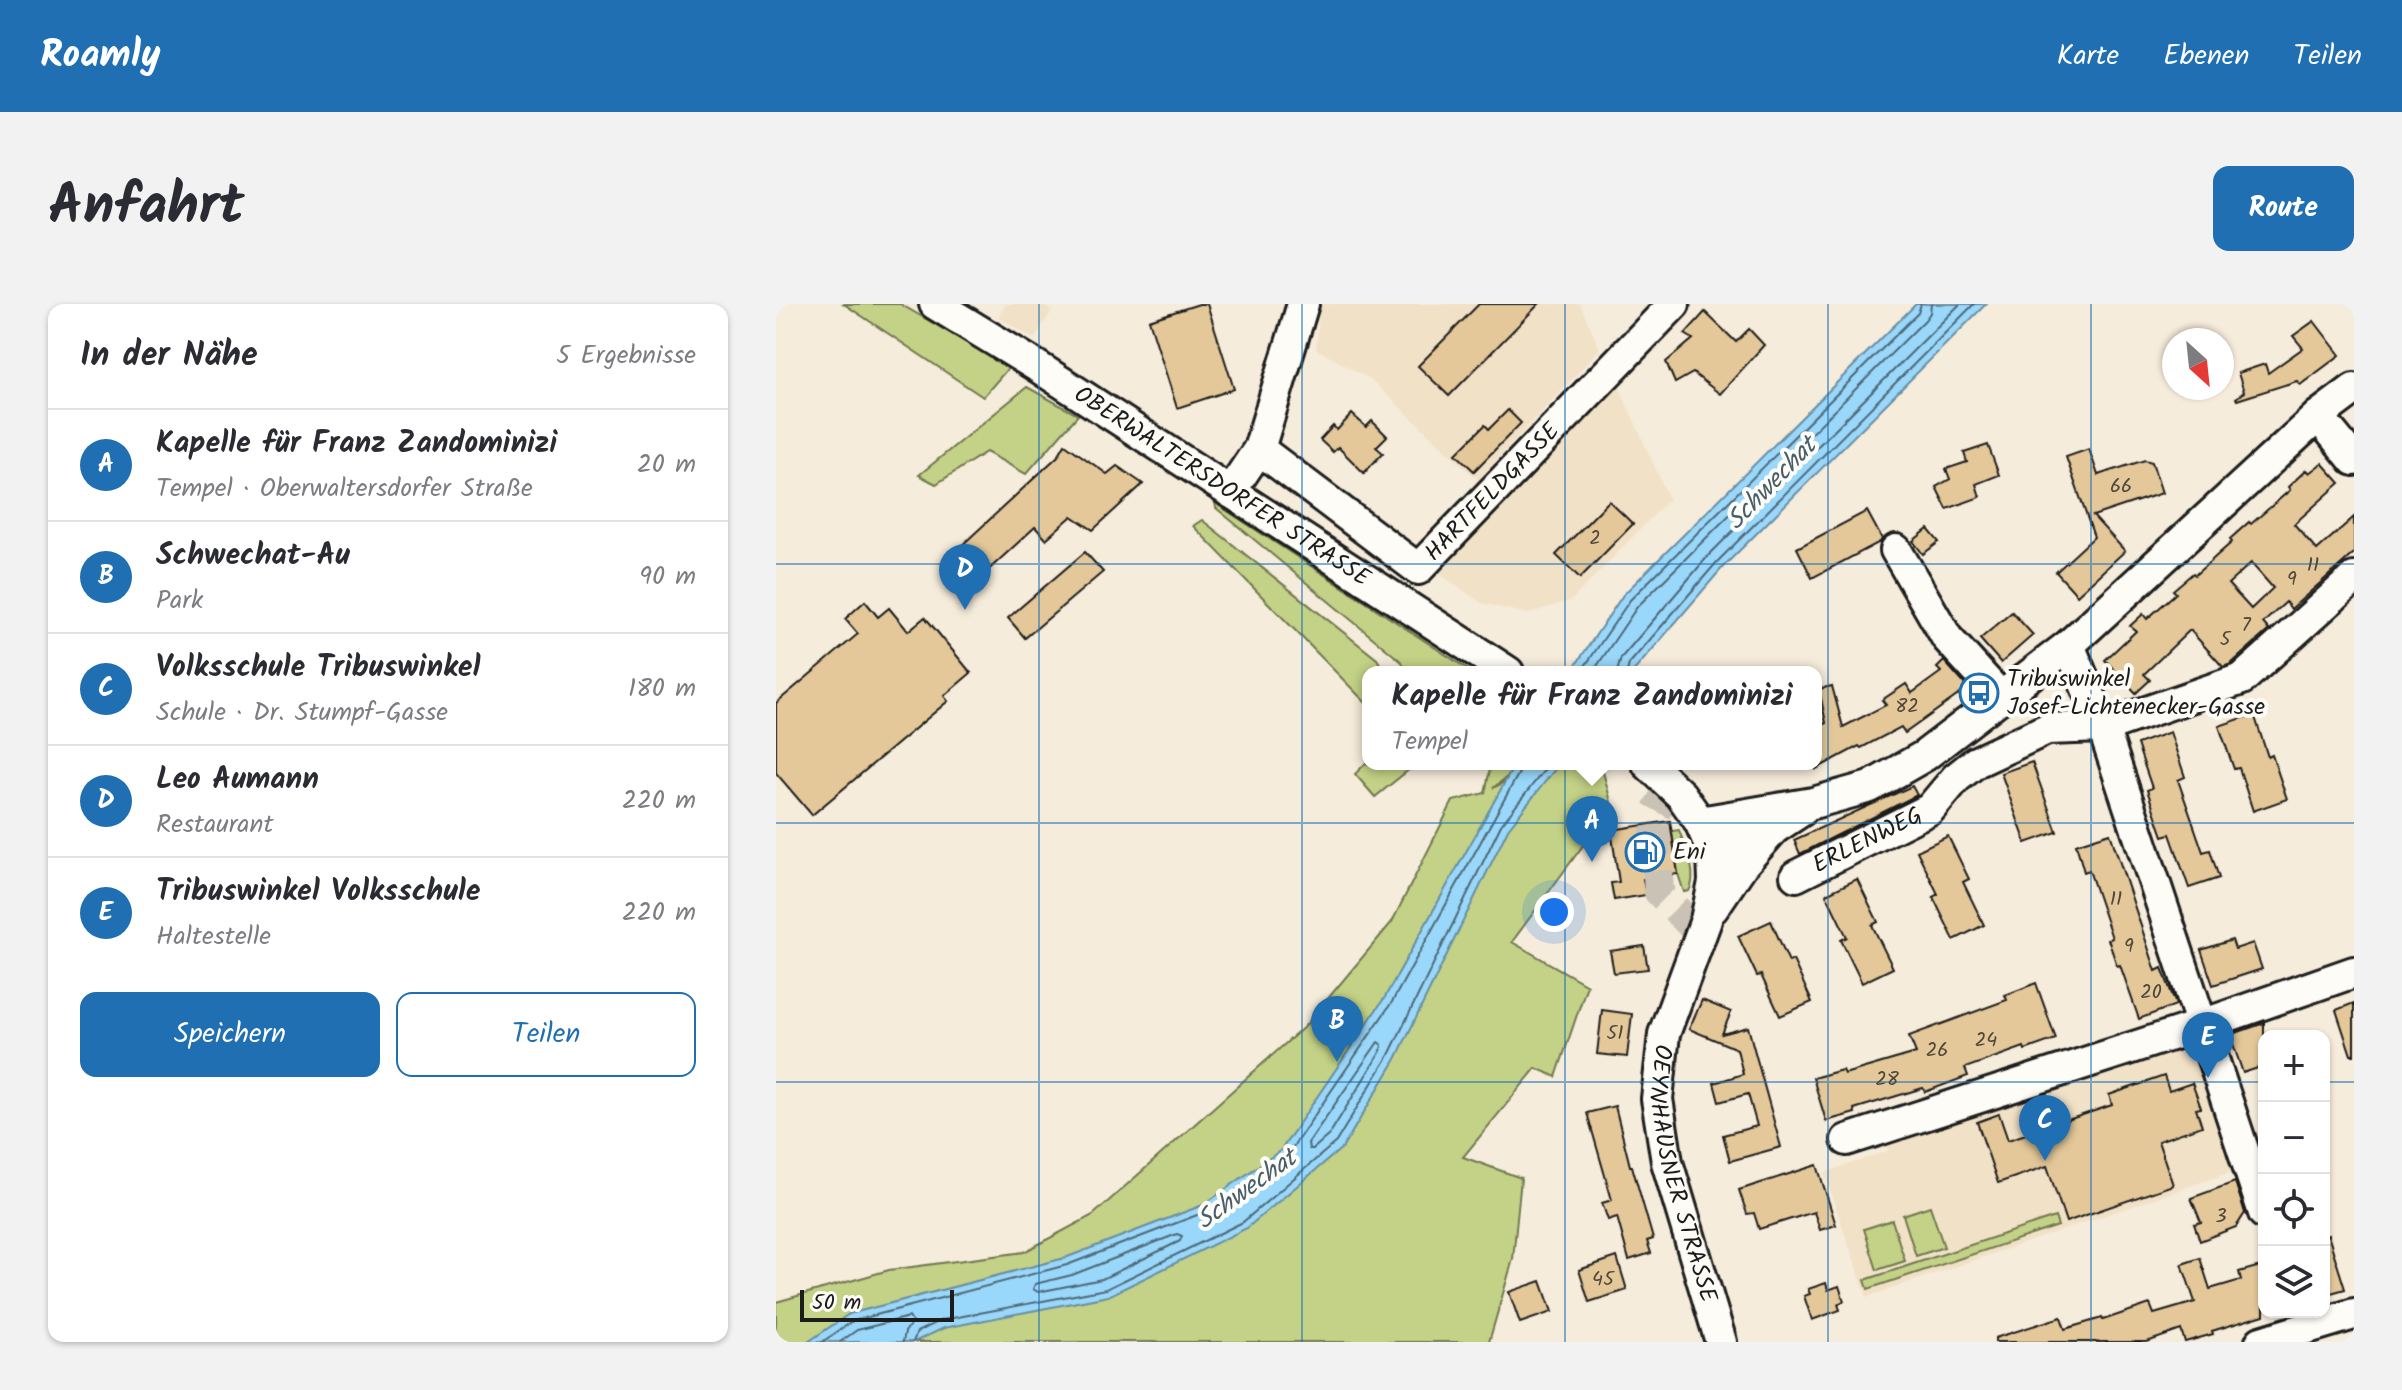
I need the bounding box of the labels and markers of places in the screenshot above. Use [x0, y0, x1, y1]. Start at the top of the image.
pin: D [939, 544, 991, 610]
place label: Tribuswinkel Josef-Lichtenecker-Gasse [2007, 660, 2265, 727]
bus stop icon: Tribuswinkel Josef-Lichtenecker-Gasse [1958, 672, 2000, 714]
pin: A [1566, 796, 1618, 862]
fuel station icon: Eni [1624, 831, 1666, 873]
place label: Eni [1673, 833, 1707, 872]
pin: B [1311, 996, 1363, 1062]
pin: E [2182, 1012, 2234, 1078]
pin: C [2019, 1095, 2071, 1161]

